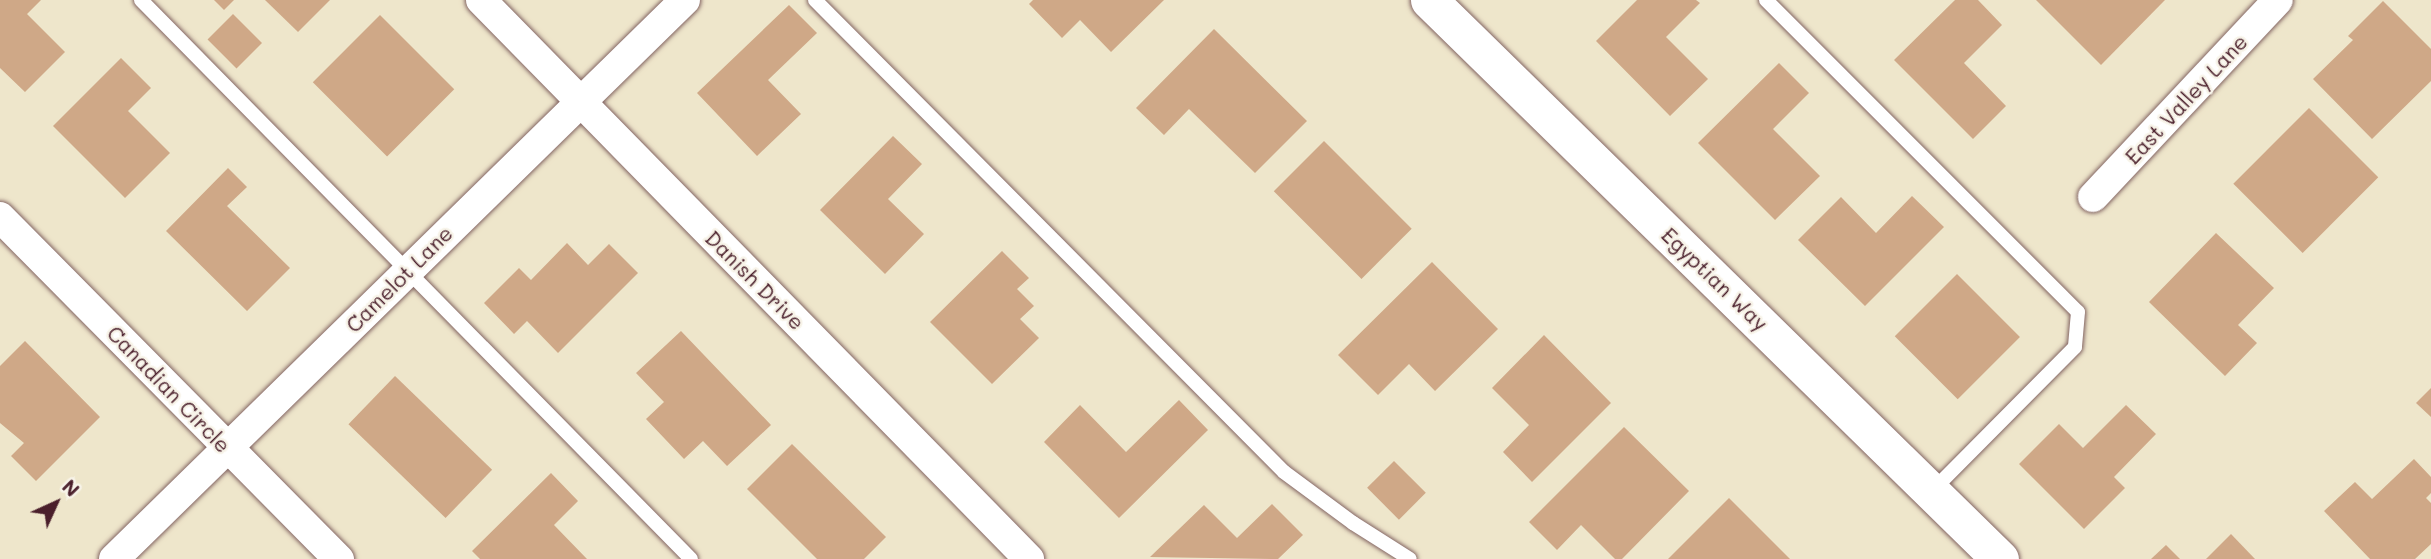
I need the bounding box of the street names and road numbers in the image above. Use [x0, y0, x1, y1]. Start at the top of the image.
street label: East Valley Lane [2120, 29, 2252, 169]
street label: Camelot Lane [341, 221, 457, 337]
street label: Egyptian Way [1657, 222, 1773, 336]
street label: Danish Drive [700, 225, 810, 335]
street label: Canadian Circle [102, 320, 236, 458]

